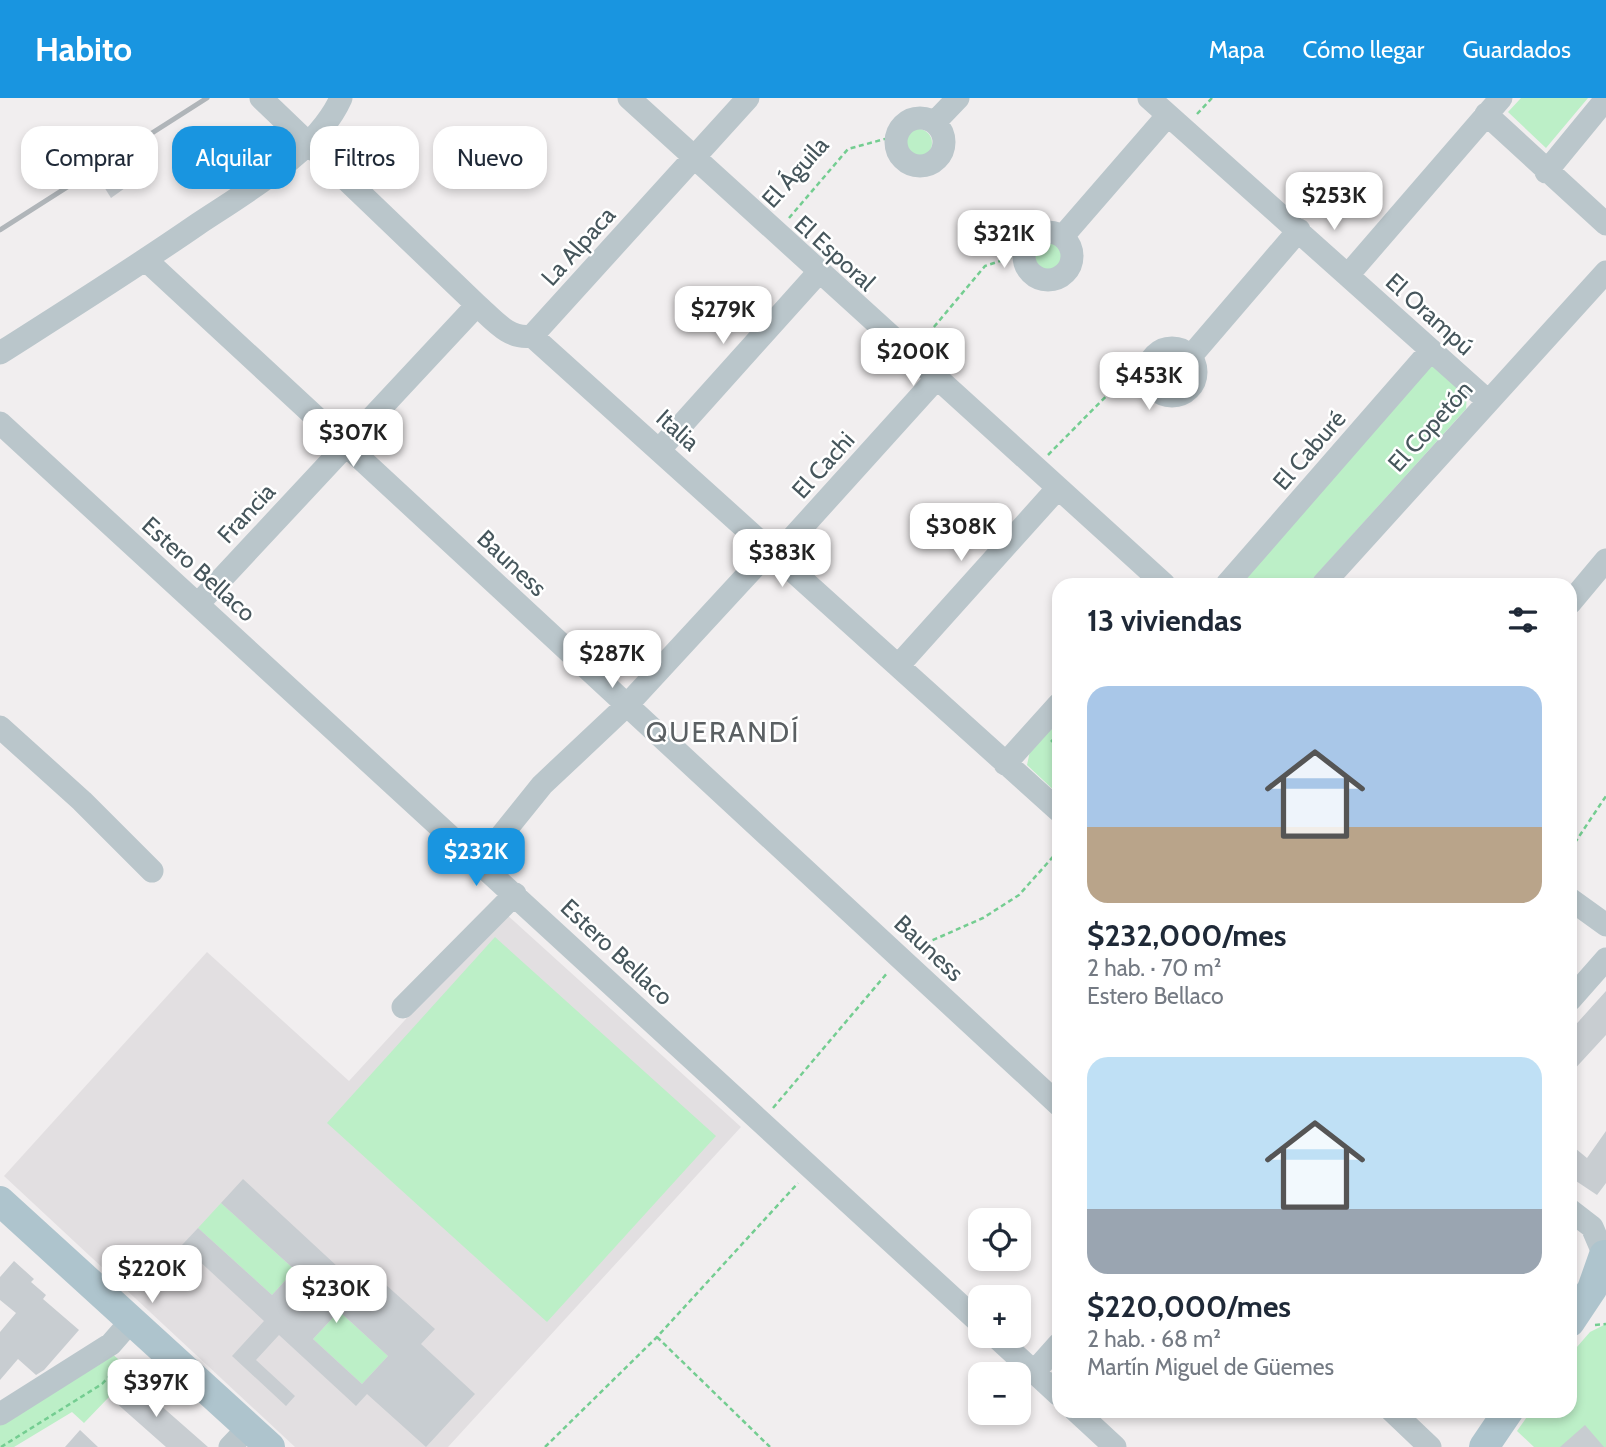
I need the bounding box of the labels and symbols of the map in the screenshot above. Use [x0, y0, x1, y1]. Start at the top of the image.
street label: El Águila [756, 130, 835, 214]
pin: $253K [1285, 172, 1383, 232]
street label: La Alpaca [535, 200, 621, 292]
street label: El Esporal [789, 209, 882, 297]
pin: $321K [955, 211, 1053, 270]
street label: El Orampú [1380, 267, 1480, 361]
pin: $279K [674, 286, 772, 346]
pin: $200K [864, 328, 962, 388]
pin: $453K [1100, 352, 1198, 412]
street label: El Copetón [1382, 375, 1478, 477]
street label: Italia [651, 403, 706, 457]
street label: El Caburé [1267, 404, 1351, 496]
pin: $307K [304, 410, 402, 469]
street label: El Cachi [786, 426, 860, 504]
street label: Francia [211, 477, 281, 549]
pin: $308K [912, 504, 1010, 563]
street label: Estero Bellaco [136, 510, 262, 628]
street label: Bauness [471, 524, 553, 602]
pin: $383K [733, 530, 831, 589]
pin: $287K [563, 630, 661, 690]
district label: QUERANDÍ [646, 715, 800, 749]
pin: $232K [427, 828, 525, 888]
street label: Estero Bellaco [555, 893, 679, 1011]
street label: Bauness [888, 909, 970, 987]
pin: $220K [103, 1246, 201, 1305]
pin: $230K [287, 1266, 385, 1325]
pin: $397K [107, 1360, 205, 1419]

